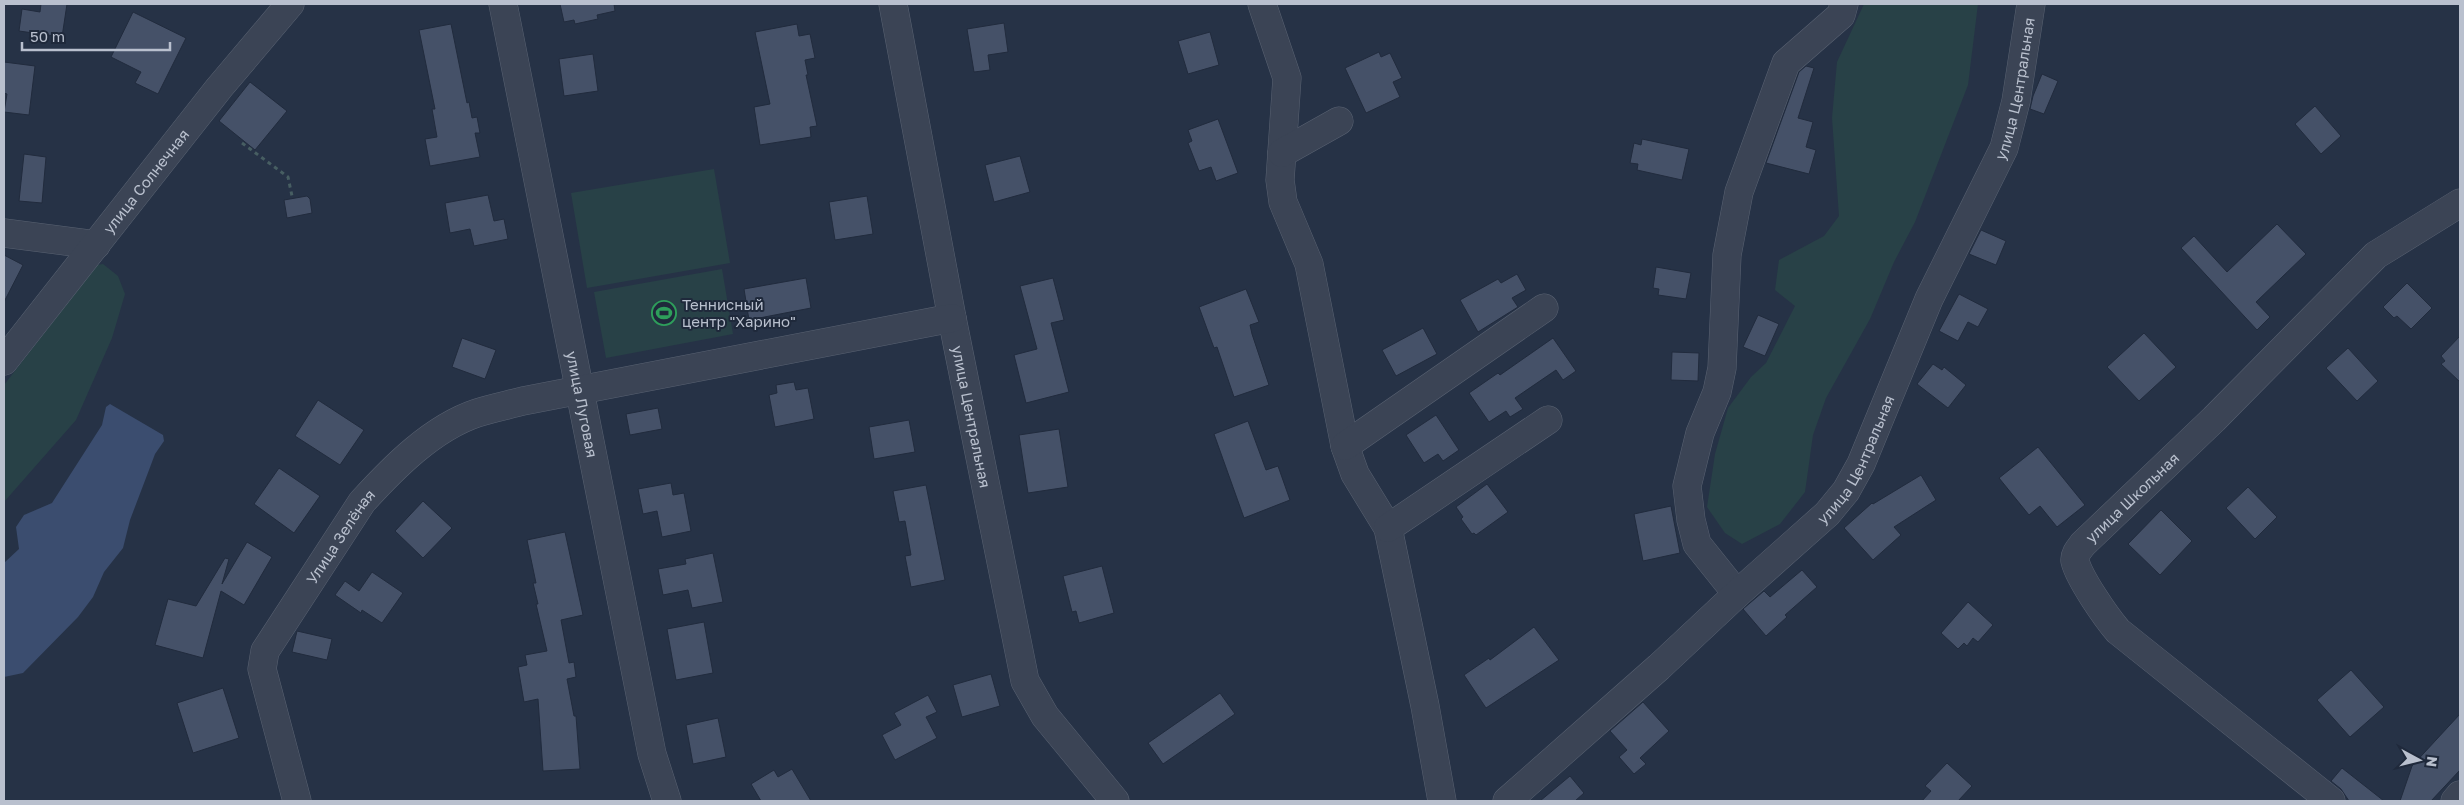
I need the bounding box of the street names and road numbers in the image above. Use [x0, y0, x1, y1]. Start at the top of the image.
street label: улица Центральная [1991, 16, 2038, 163]
street label: улица Солнечная [99, 125, 192, 237]
street label: улица Центральная [949, 344, 995, 489]
street label: улица Луговая [563, 349, 602, 459]
street label: улица Центральная [1813, 392, 1897, 528]
street label: улица Школьная [2081, 449, 2182, 546]
street label: Улица Зелёная [302, 485, 378, 587]

